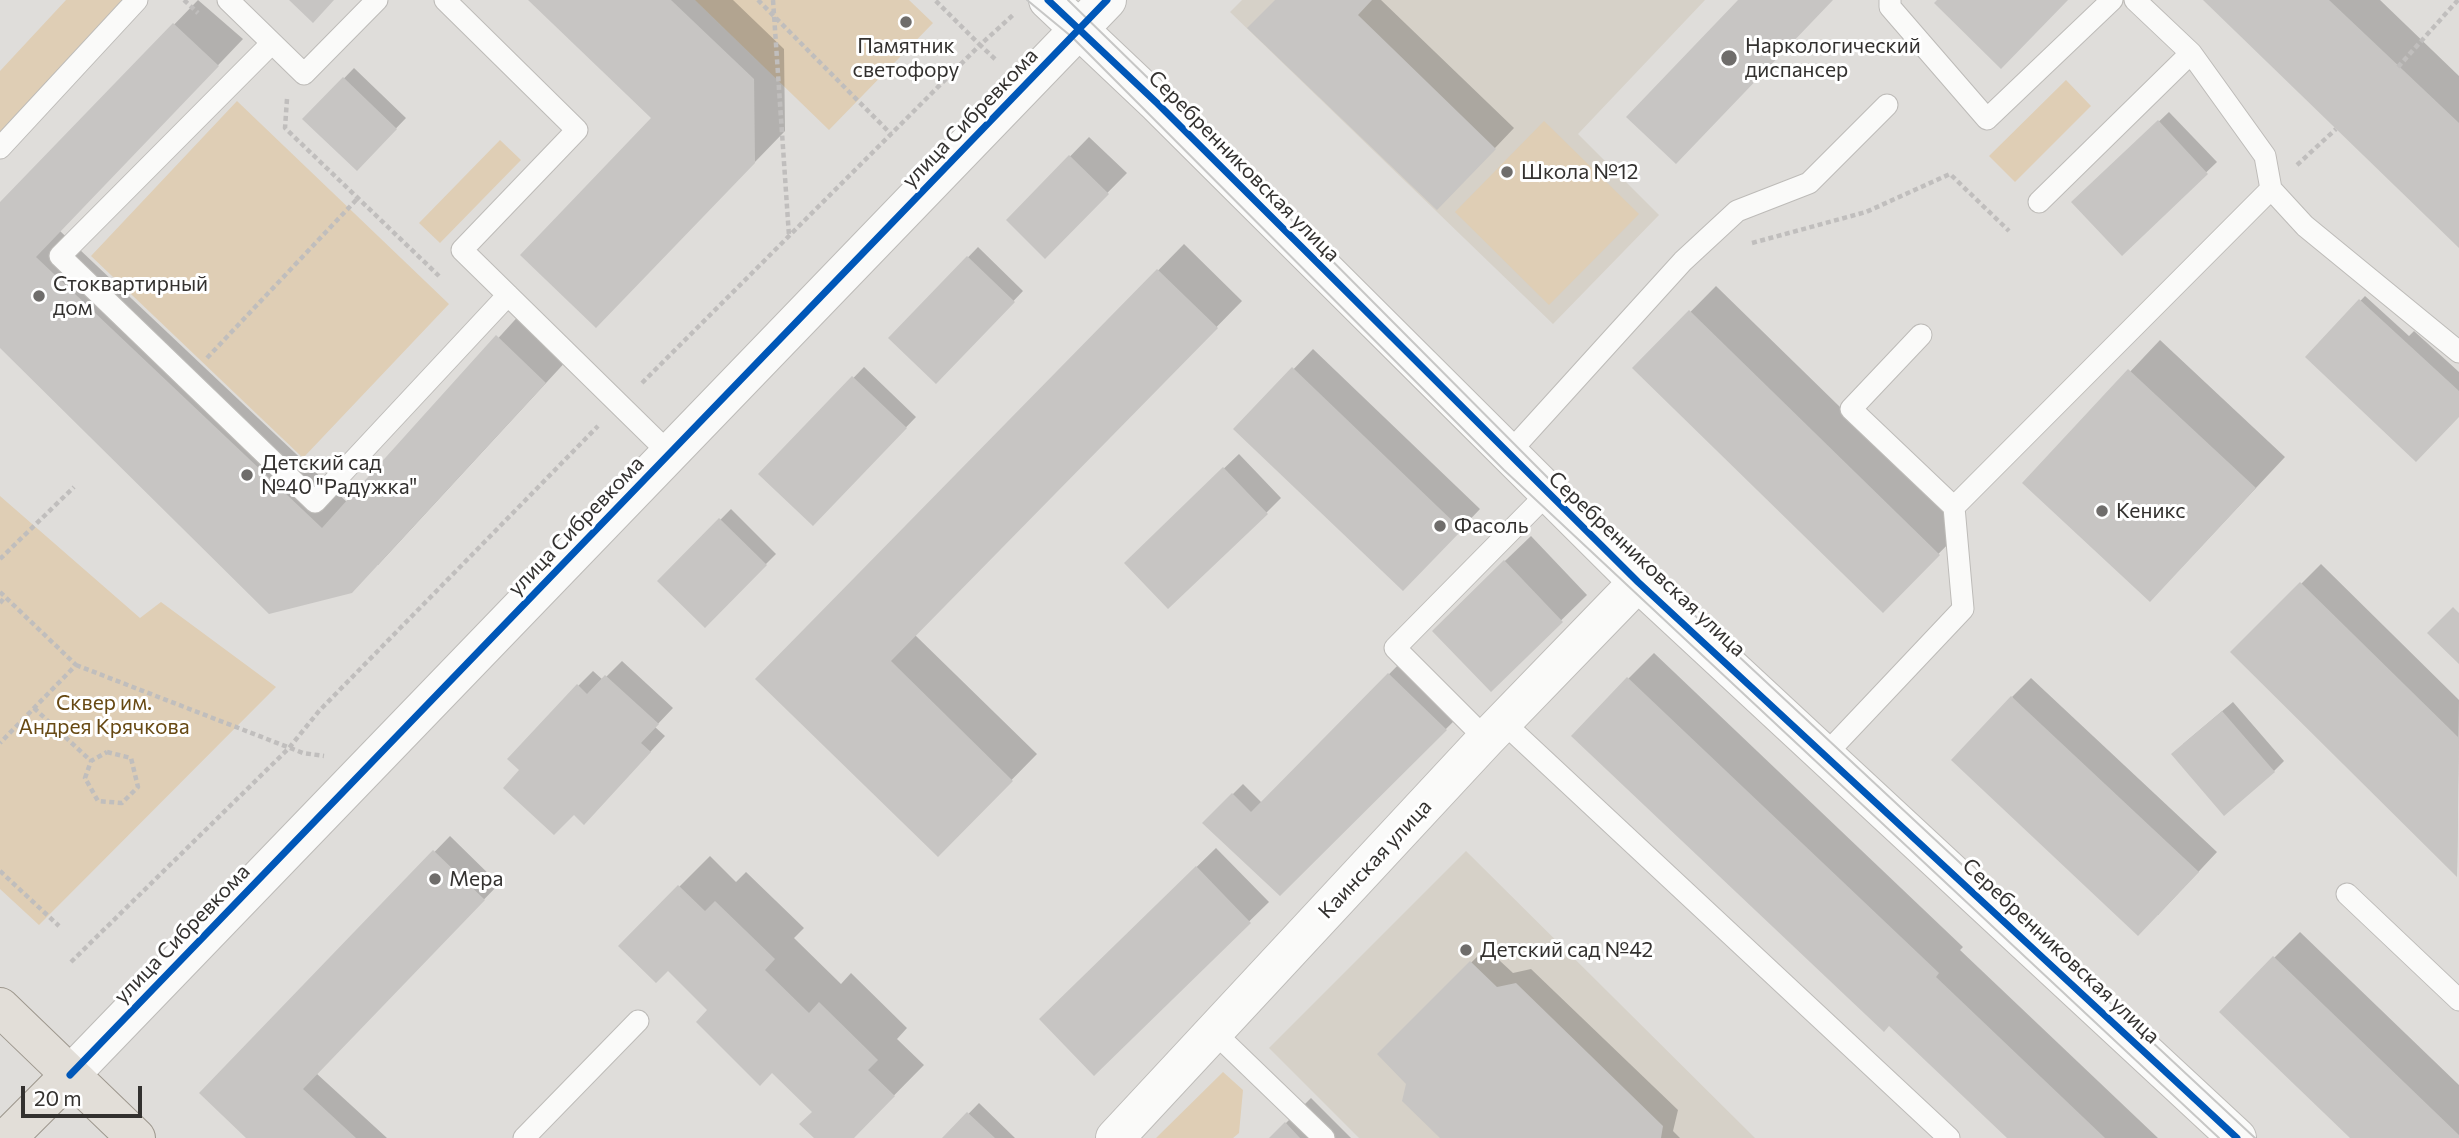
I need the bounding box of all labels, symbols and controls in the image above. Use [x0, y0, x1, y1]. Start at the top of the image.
marker: Памятник светофору [898, 14, 914, 30]
place label: Памятник светофору [853, 33, 959, 83]
place label: Наркологический диспансер [1745, 33, 1921, 83]
street label: улица Сибревкома [897, 43, 1043, 193]
marker: Наркологический диспансер [1719, 48, 1739, 68]
street label: Серебренниковская улица [1143, 65, 1345, 267]
place label: Школа №12 [1521, 159, 1638, 185]
marker: Школа №12 [1499, 164, 1515, 180]
place label: Стоквартирный дом [53, 271, 208, 321]
marker: Стоквартирный дом [31, 288, 47, 304]
place label: Детский сад №40 "Радужка" [261, 450, 417, 500]
street label: улица Сибревкома [503, 451, 649, 601]
street label: Серебренниковская улица [1543, 466, 1751, 662]
marker: Детский сад №40 "Радужка" [239, 467, 255, 483]
place label: Кеникс [2116, 498, 2186, 524]
marker: Кеникс [2094, 503, 2110, 519]
place label: Фасоль [1454, 513, 1529, 539]
marker: Фасоль [1432, 518, 1448, 534]
park label: Сквер им. Андрея Крячкова [18, 690, 190, 740]
street label: Каинская улица [1313, 794, 1437, 924]
street label: Серебренниковская улица [1957, 853, 2165, 1049]
street label: улица Сибревкома [109, 859, 255, 1009]
place label: Мера [449, 866, 503, 892]
marker: Мера [427, 871, 443, 887]
place label: Детский сад №42 [1480, 937, 1653, 963]
marker: Детский сад №42 [1458, 942, 1474, 958]
scale bar [24, 1072, 145, 1116]
text: 20 m [34, 1085, 82, 1110]

